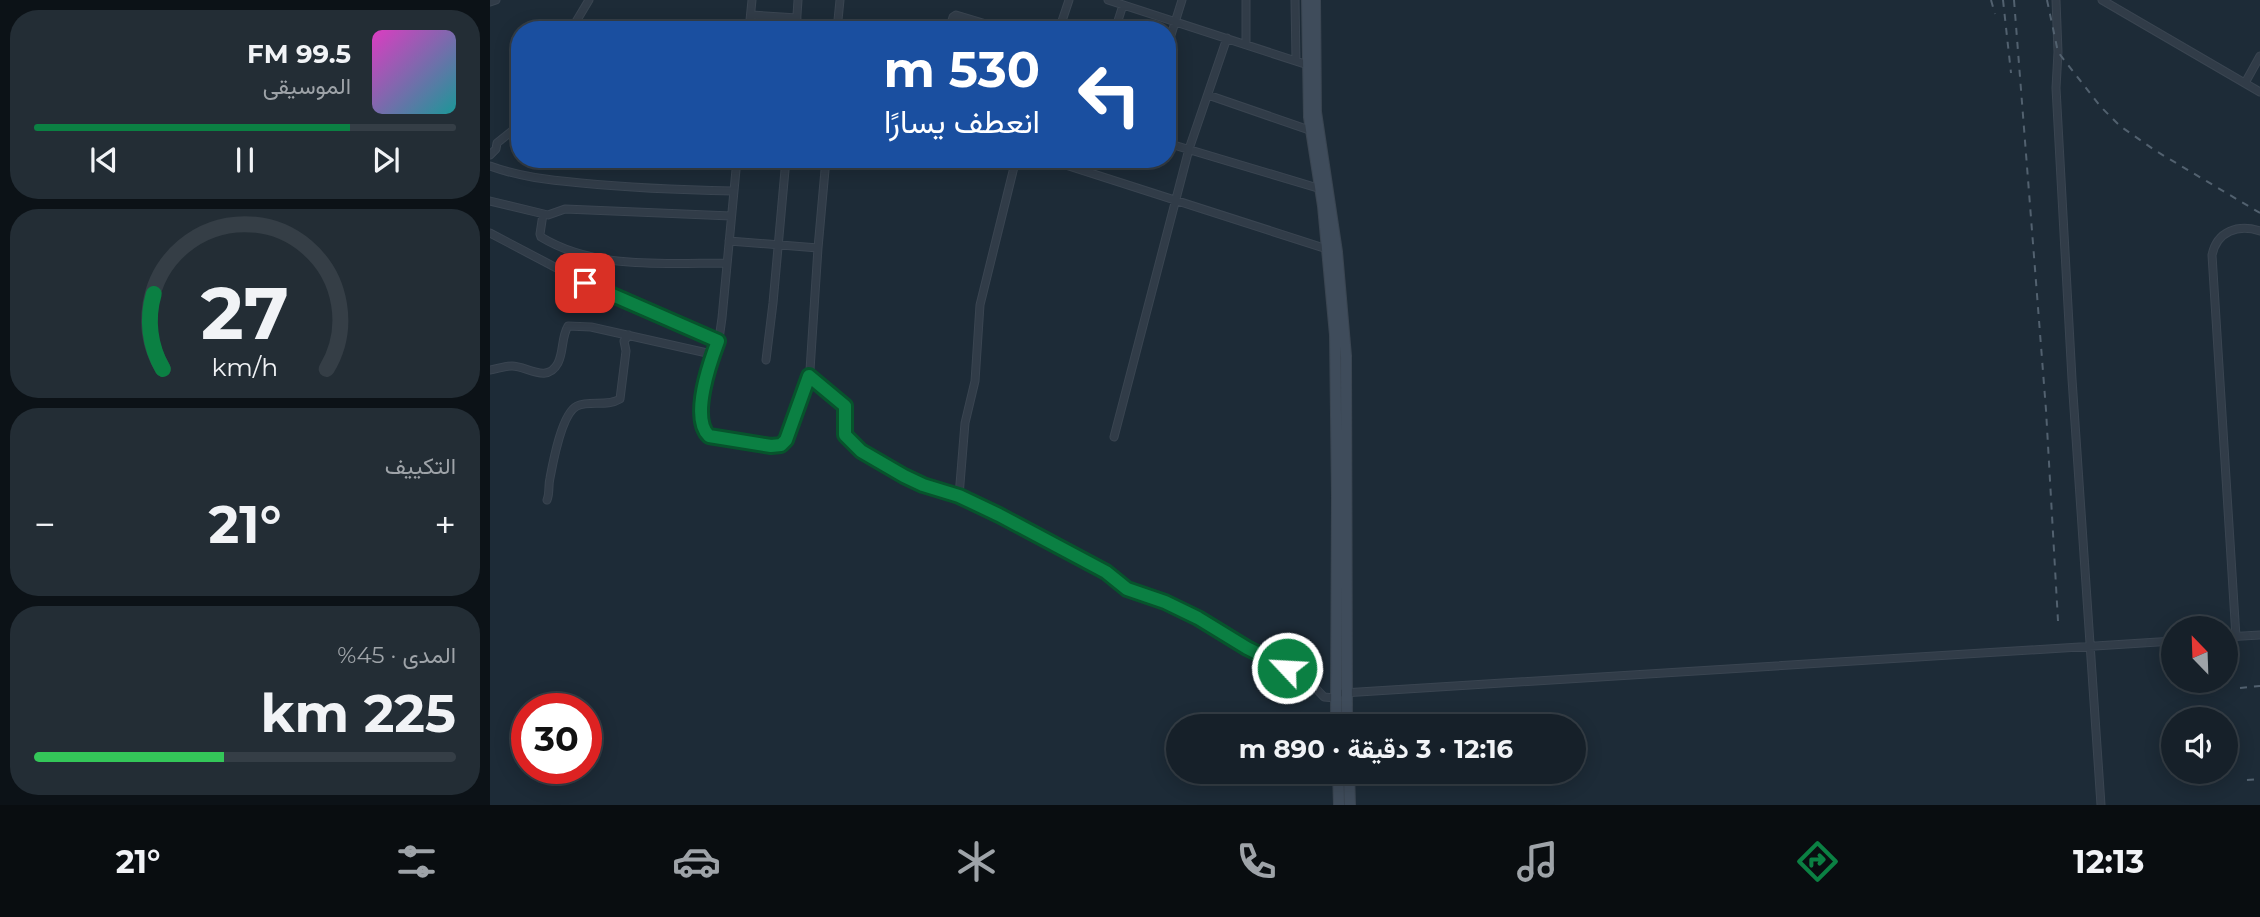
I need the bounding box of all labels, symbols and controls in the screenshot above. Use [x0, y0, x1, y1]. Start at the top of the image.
text: 99.5 FM [247, 38, 351, 70]
text: 530 m [884, 40, 1040, 99]
icon: left [1064, 49, 1155, 140]
text: الموسيقى [263, 72, 351, 100]
text: انعطف يسارًا [884, 102, 1040, 141]
icon: previous [85, 141, 123, 179]
icon: pause [226, 141, 264, 179]
icon: next [367, 141, 405, 179]
pin [555, 253, 615, 313]
icon: arrive [566, 264, 604, 302]
text: 27 [201, 270, 289, 358]
text: km/h [212, 352, 278, 382]
text: التكييف [385, 452, 456, 480]
text: 21° [209, 493, 281, 556]
text: − [34, 501, 56, 548]
text: + [434, 501, 456, 548]
north arrow [2161, 616, 2238, 693]
map controls [2161, 616, 2238, 784]
position arrow [1250, 631, 1324, 705]
text: المدى · 45% [337, 641, 456, 669]
text: 225 km [261, 682, 456, 745]
speed limit sign: 30 [511, 693, 602, 784]
button: sound [2161, 707, 2238, 784]
text: 12:16 · 3 دقيقة · 890 m [1239, 733, 1513, 765]
icon: filters [392, 837, 441, 886]
icon: car [672, 837, 721, 886]
icon: climate [952, 837, 1001, 886]
icon: phone [1232, 837, 1281, 886]
icon: music [1513, 837, 1562, 886]
icon: directions [1793, 837, 1842, 886]
text: 21° [116, 842, 160, 881]
text: 12:13 [2073, 842, 2144, 881]

